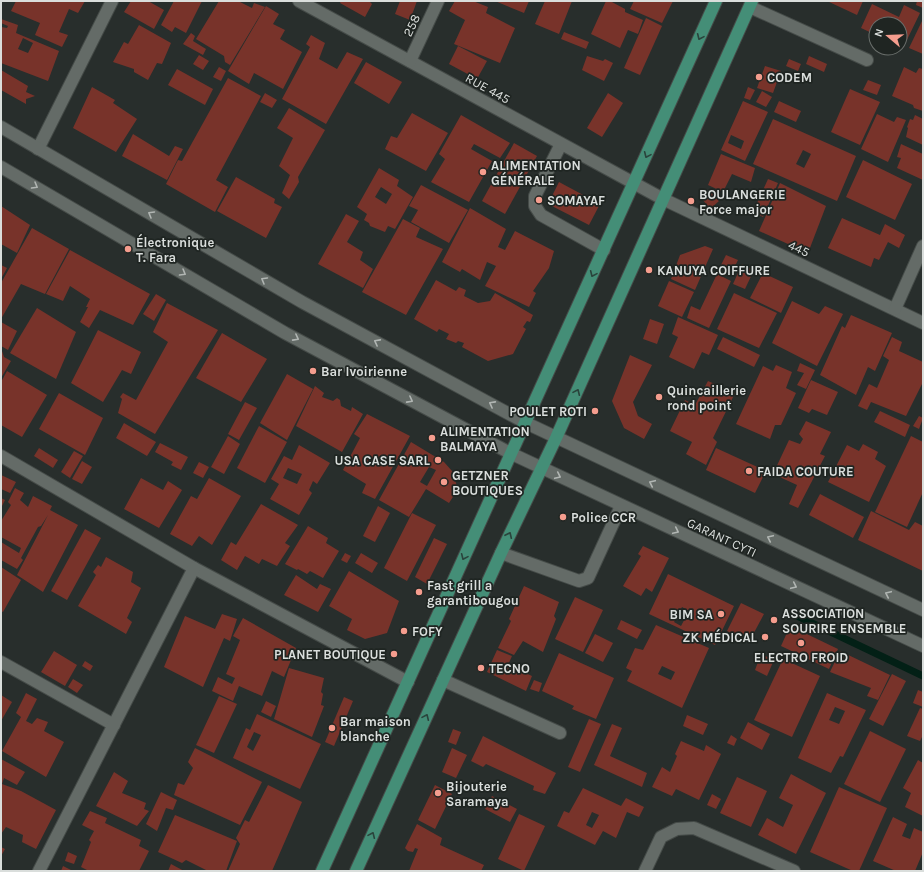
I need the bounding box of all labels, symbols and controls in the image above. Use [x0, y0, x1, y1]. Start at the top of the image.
street label: 258 [400, 12, 423, 39]
north arrow [868, 16, 908, 56]
text: N [872, 27, 886, 39]
one-way arrow [697, 32, 705, 40]
street label: RUE 445 [463, 70, 513, 107]
place label: CODEM [767, 70, 812, 85]
marker: CODEM [754, 72, 764, 82]
one-way arrow [643, 151, 651, 158]
place label: ALIMENTATION GÉNÉRALE [491, 158, 581, 188]
marker: ALIMENTATION GÉNÉRALE [478, 167, 488, 177]
one-way arrow [31, 182, 38, 189]
place label: BOULANGERIE Force major [699, 187, 786, 217]
place label: SOMAYAF [547, 193, 605, 208]
marker: SOMAYAF [534, 195, 544, 205]
marker: BOULANGERIE Force major [686, 196, 696, 206]
one-way arrow [148, 212, 155, 219]
place label: Électronique T. Fara [136, 233, 214, 265]
street label: 445 [786, 237, 812, 260]
marker: Électronique T. Fara [123, 244, 133, 254]
place label: KANUYA COIFFURE [657, 263, 770, 278]
marker: KANUYA COIFFURE [644, 265, 654, 275]
one-way arrow [179, 269, 186, 276]
one-way arrow [590, 269, 598, 277]
one-way arrow [261, 277, 268, 284]
one-way arrow [291, 334, 299, 341]
one-way arrow [374, 340, 382, 347]
place label: Bar Ivoirienne [321, 364, 407, 379]
marker: Bar Ivoirienne [308, 366, 318, 376]
place label: Quincaillerie rond point [667, 383, 746, 413]
one-way arrow [572, 389, 580, 396]
marker: Quincaillerie rond point [654, 392, 664, 402]
one-way arrow [406, 395, 413, 403]
one-way arrow [489, 402, 496, 409]
place label: POULET ROTI [509, 404, 587, 419]
marker: POULET ROTI [590, 406, 600, 416]
place label: ALIMENTATION BALMAYA [440, 424, 530, 454]
marker: ALIMENTATION BALMAYA [427, 433, 437, 443]
place label: USA CASE SARL [335, 453, 431, 468]
marker: USA CASE SARL [433, 455, 443, 465]
place label: FAIDA COUTURE [757, 464, 854, 479]
marker: FAIDA COUTURE [744, 466, 754, 476]
place label: GETZNER BOUTIQUES [452, 468, 523, 498]
one-way arrow [553, 471, 561, 479]
marker: GETZNER BOUTIQUES [439, 477, 449, 487]
one-way arrow [649, 480, 657, 488]
place label: Police CCR [571, 510, 636, 525]
marker: Police CCR [558, 512, 568, 522]
street label: GARANT CYTI [685, 515, 759, 560]
one-way arrow [671, 526, 679, 534]
one-way arrow [504, 532, 512, 540]
one-way arrow [767, 535, 774, 543]
one-way arrow [460, 554, 468, 561]
place label: Fast grill a garantibougou [427, 578, 519, 608]
one-way arrow [789, 581, 797, 589]
marker: Fast grill a garantibougou [414, 587, 424, 597]
one-way arrow [884, 591, 892, 599]
place label: ASSOCIATION SOURIRE ENSEMBLE [782, 606, 906, 636]
place label: BIM SA [670, 607, 713, 622]
marker: BIM SA [716, 609, 726, 619]
marker: ASSOCIATION SOURIRE ENSEMBLE [769, 615, 779, 625]
place label: FOFY [412, 624, 443, 639]
marker: FOFY [399, 626, 409, 636]
place label: ZK MÉDICAL [682, 628, 758, 645]
marker: ZK MÉDICAL [760, 632, 770, 642]
marker: ELECTRO FROID [796, 638, 806, 648]
place label: PLANET BOUTIQUE [274, 647, 386, 662]
marker: PLANET BOUTIQUE [389, 649, 399, 659]
place label: ELECTRO FROID [754, 650, 848, 665]
place label: TECNO [489, 661, 530, 676]
marker: TECNO [476, 663, 486, 673]
place label: Bar maison blanche [340, 714, 411, 744]
one-way arrow [421, 714, 429, 721]
marker: Bar maison blanche [327, 723, 337, 733]
place label: Bijouterie Saramaya [446, 779, 509, 809]
marker: Bijouterie Saramaya [433, 788, 443, 798]
one-way arrow [367, 832, 375, 840]

